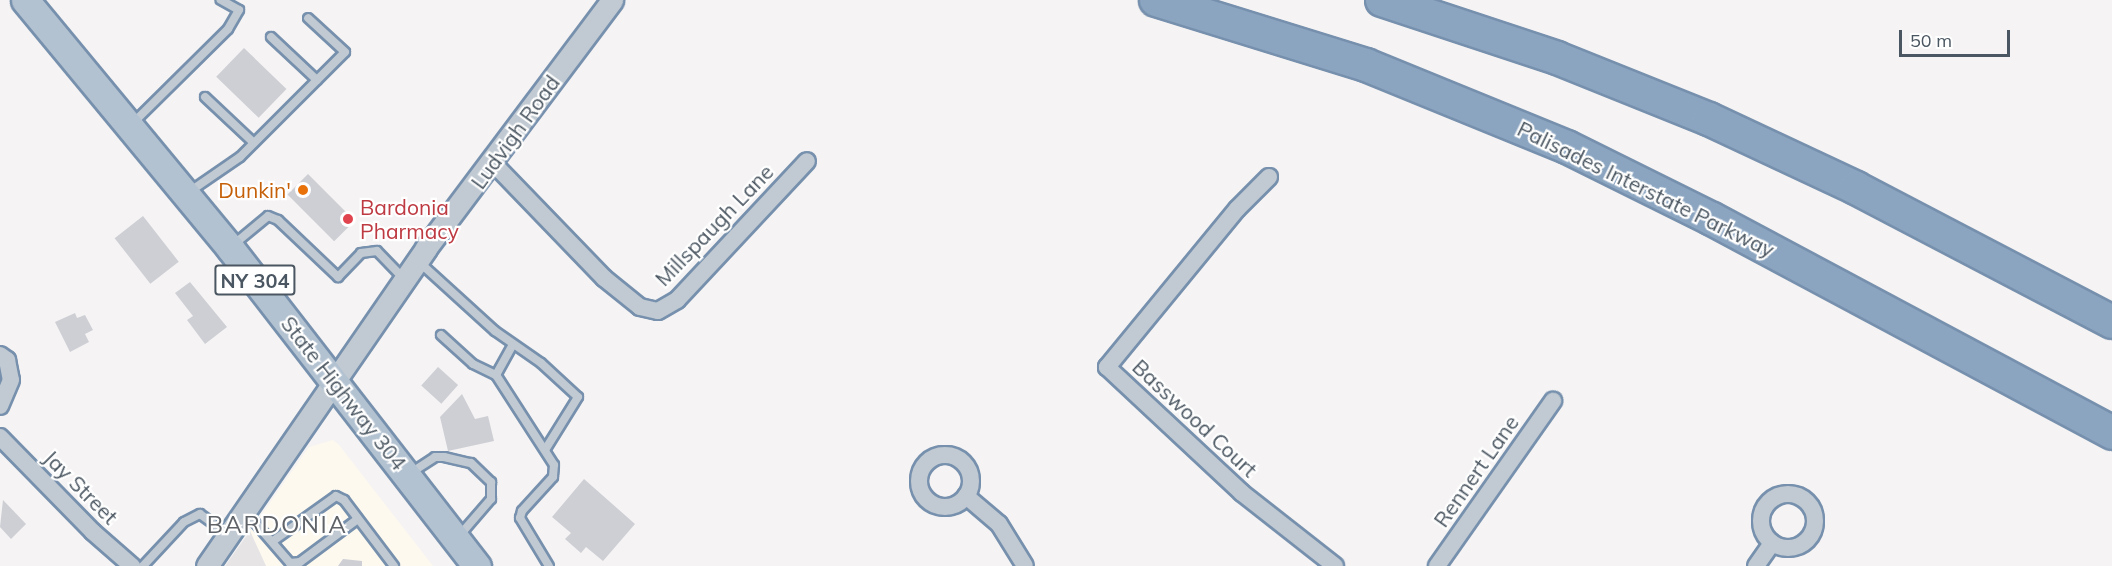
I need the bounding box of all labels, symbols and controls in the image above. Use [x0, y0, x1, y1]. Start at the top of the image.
scale bar [1902, 18, 2013, 56]
text: 50 m [1910, 29, 1952, 52]
street label: Ludvigh Road [465, 70, 565, 194]
street label: Palisades Interstate Parkway [1513, 116, 1779, 262]
street label: Millspaugh Lane [650, 159, 778, 291]
place label: Dunkin' [218, 177, 291, 203]
marker: Dunkin' [296, 183, 310, 197]
place label: Bardonia Pharmacy [360, 194, 459, 244]
marker: Bardonia Pharmacy [341, 212, 355, 226]
road number: NY 304 [213, 263, 297, 297]
street label: State Highway 304 [276, 311, 412, 475]
street label: Basswood Court [1128, 354, 1262, 482]
street label: Rennert Lane [1428, 410, 1524, 532]
street label: Jay Street [39, 445, 123, 529]
district label: BARDONIA [207, 511, 347, 539]

